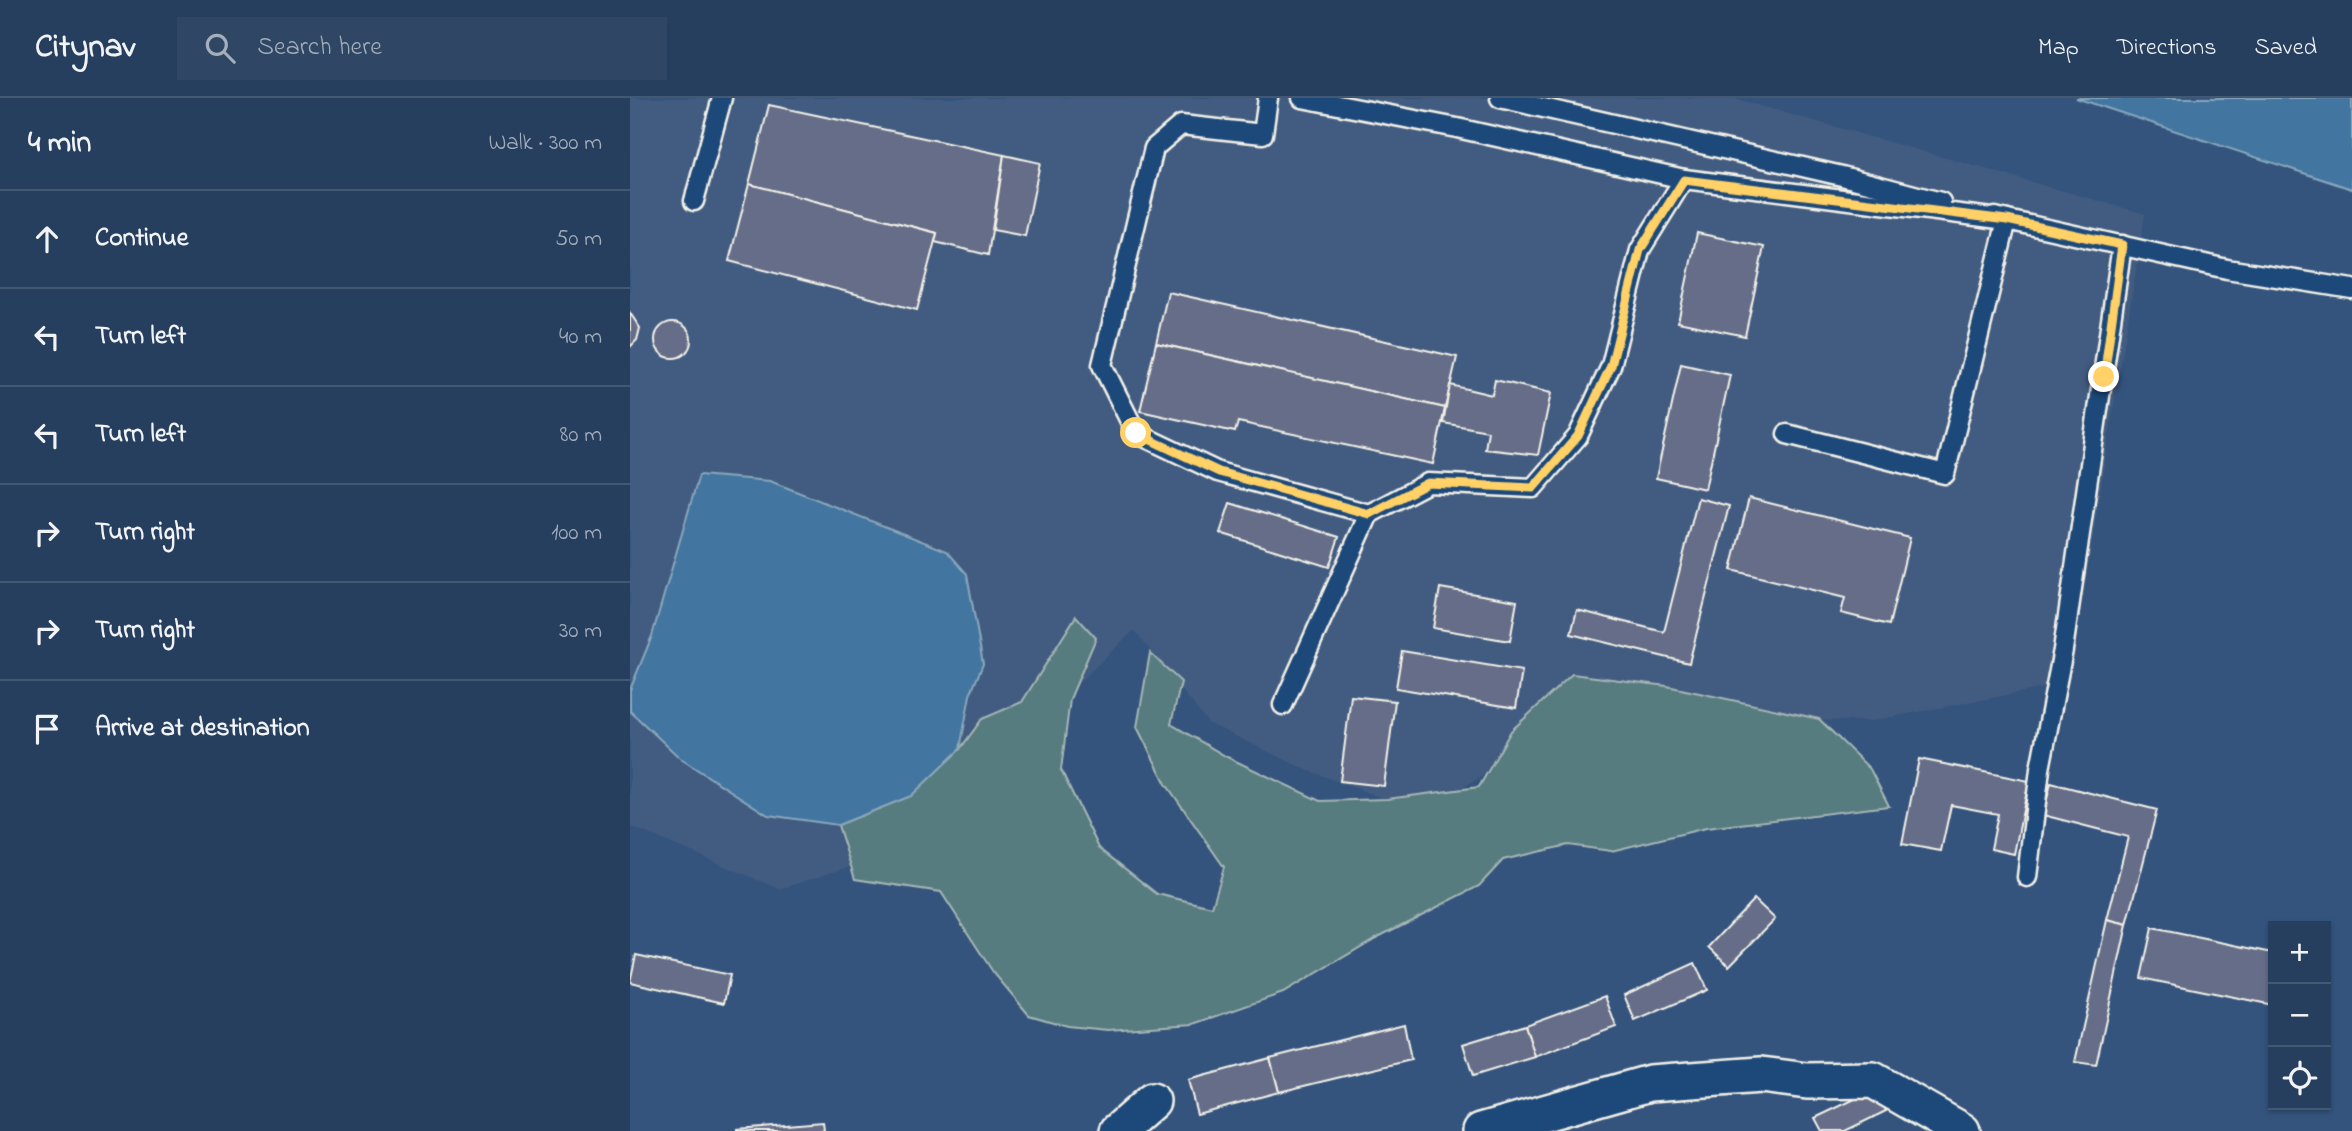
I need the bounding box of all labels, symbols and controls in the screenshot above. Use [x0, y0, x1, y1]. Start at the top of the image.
search box [177, 17, 667, 80]
text: Citynav [35, 24, 135, 72]
icon: search [201, 29, 239, 67]
text: Search here [257, 29, 382, 67]
text: Map [2038, 31, 2079, 66]
text: Directions [2117, 31, 2216, 66]
text: Saved [2254, 31, 2317, 66]
text: 4 min [28, 122, 91, 166]
text: Walk · 300 m [488, 127, 602, 160]
icon: ahead [28, 220, 66, 258]
text: Continue [95, 220, 188, 258]
text: 50 m [555, 223, 602, 256]
icon: left [28, 318, 66, 356]
text: Turn left [95, 318, 186, 356]
text: 40 m [559, 321, 602, 354]
route end [2088, 361, 2119, 392]
icon: left [28, 416, 66, 454]
text: Turn left [95, 416, 186, 454]
route start [1120, 417, 1151, 448]
text: 80 m [560, 419, 602, 452]
icon: right [28, 514, 66, 552]
text: Turn right [95, 514, 195, 552]
text: 100 m [551, 517, 602, 550]
icon: right [28, 612, 66, 650]
text: Turn right [95, 612, 195, 650]
text: 30 m [559, 615, 602, 648]
icon: arrive [28, 710, 66, 748]
text: Arrive at destination [95, 710, 310, 748]
map controls [2268, 921, 2331, 1110]
button: + [2268, 921, 2331, 984]
button: − [2268, 984, 2331, 1047]
button: locate [2268, 1047, 2331, 1110]

